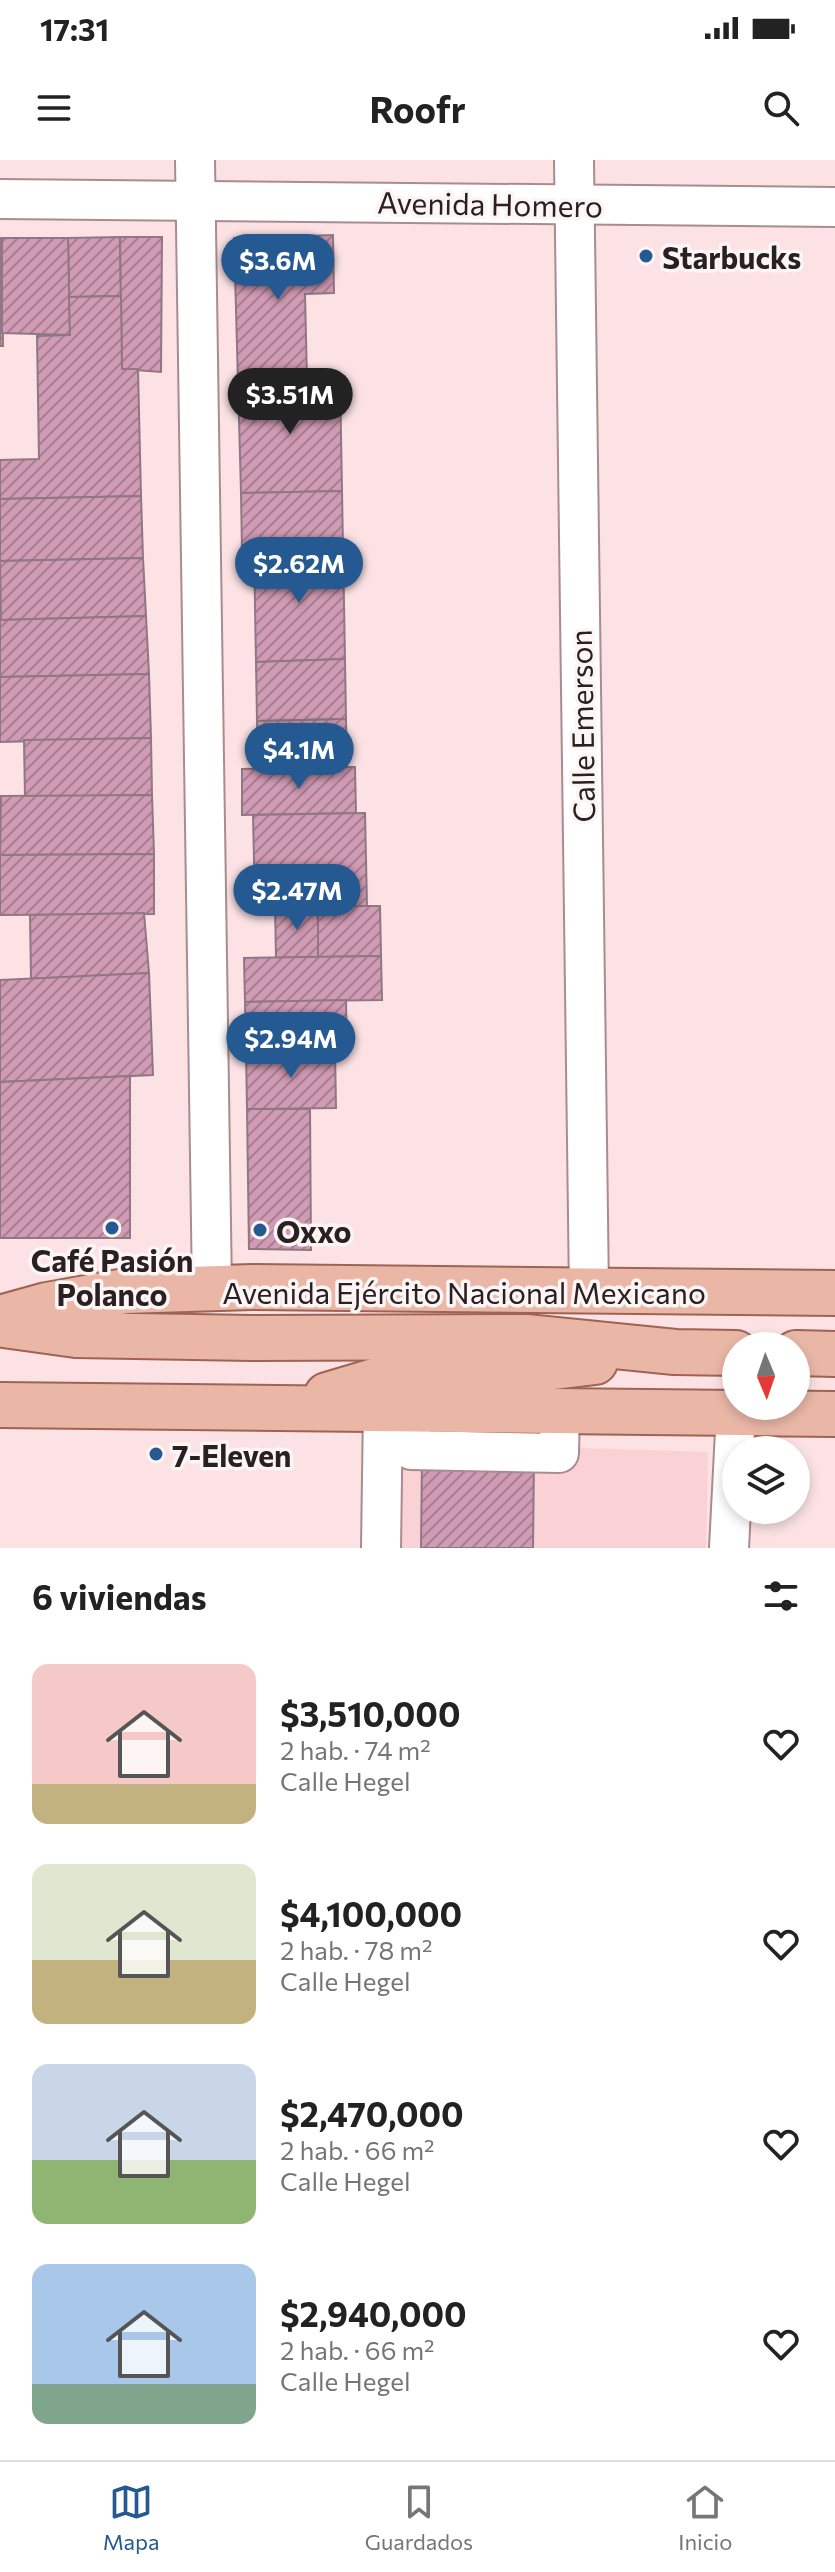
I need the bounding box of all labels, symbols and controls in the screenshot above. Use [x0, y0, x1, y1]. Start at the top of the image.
text: 17:31 [40, 10, 109, 47]
icon: menu [32, 86, 76, 130]
text: Roofr [369, 86, 466, 130]
icon: search [759, 86, 803, 130]
street label: Avenida Homero [377, 183, 603, 223]
pin: $3.6M [222, 234, 334, 302]
place label: Starbucks [662, 238, 801, 275]
text: $3.6M [239, 244, 317, 275]
marker: Starbucks [637, 247, 655, 265]
pin: $3.51M [225, 368, 355, 436]
text: $3.51M [246, 378, 334, 409]
pin: $2.62M [234, 537, 364, 605]
text: $2.62M [253, 547, 345, 578]
street label: Calle Emerson [561, 629, 601, 823]
pin: $4.1M [243, 723, 355, 791]
text: $4.1M [263, 733, 335, 764]
pin: $2.47M [232, 864, 362, 932]
text: $2.47M [251, 874, 343, 905]
pin: $2.94M [226, 1012, 356, 1080]
text: $2.94M [244, 1022, 338, 1053]
place label: Oxxo [276, 1212, 351, 1249]
marker: Café Pasión Polanco [103, 1219, 121, 1237]
marker: Oxxo [251, 1221, 269, 1239]
place label: Café Pasión Polanco [31, 1241, 193, 1312]
street label: Avenida Ejército Nacional Mexicano [222, 1273, 706, 1310]
north arrow [722, 1332, 810, 1420]
map controls [722, 1332, 810, 1524]
place label: 7-Eleven [172, 1436, 291, 1473]
button: layers [722, 1436, 810, 1524]
marker: 7-Eleven [147, 1445, 165, 1463]
icon: filters [759, 1574, 803, 1618]
text: 6 viviendas [32, 1575, 207, 1617]
text: $3,510,000 [280, 1692, 461, 1734]
icon: home [96, 1696, 192, 1792]
icon: heart [759, 1722, 803, 1766]
text: 2 hab. · 74 m² [280, 1734, 431, 1765]
text: Calle Hegel [280, 1765, 411, 1796]
text: $4,100,000 [280, 1892, 462, 1934]
icon: home [96, 1896, 192, 1992]
icon: heart [759, 1922, 803, 1966]
text: 2 hab. · 78 m² [280, 1934, 432, 1965]
text: Calle Hegel [280, 1965, 411, 1996]
text: $2,470,000 [280, 2092, 464, 2134]
icon: home [96, 2096, 192, 2192]
icon: heart [759, 2122, 803, 2166]
text: 2 hab. · 66 m² [280, 2134, 435, 2165]
text: Calle Hegel [280, 2165, 411, 2196]
text: $2,940,000 [280, 2292, 467, 2334]
icon: home [96, 2296, 192, 2392]
icon: heart [759, 2322, 803, 2366]
text: 2 hab. · 66 m² [280, 2334, 435, 2365]
text: Calle Hegel [280, 2365, 411, 2396]
tab: Mapa [103, 2480, 160, 2555]
tab: Guardados [365, 2480, 473, 2555]
tab: Inicio [678, 2480, 732, 2555]

